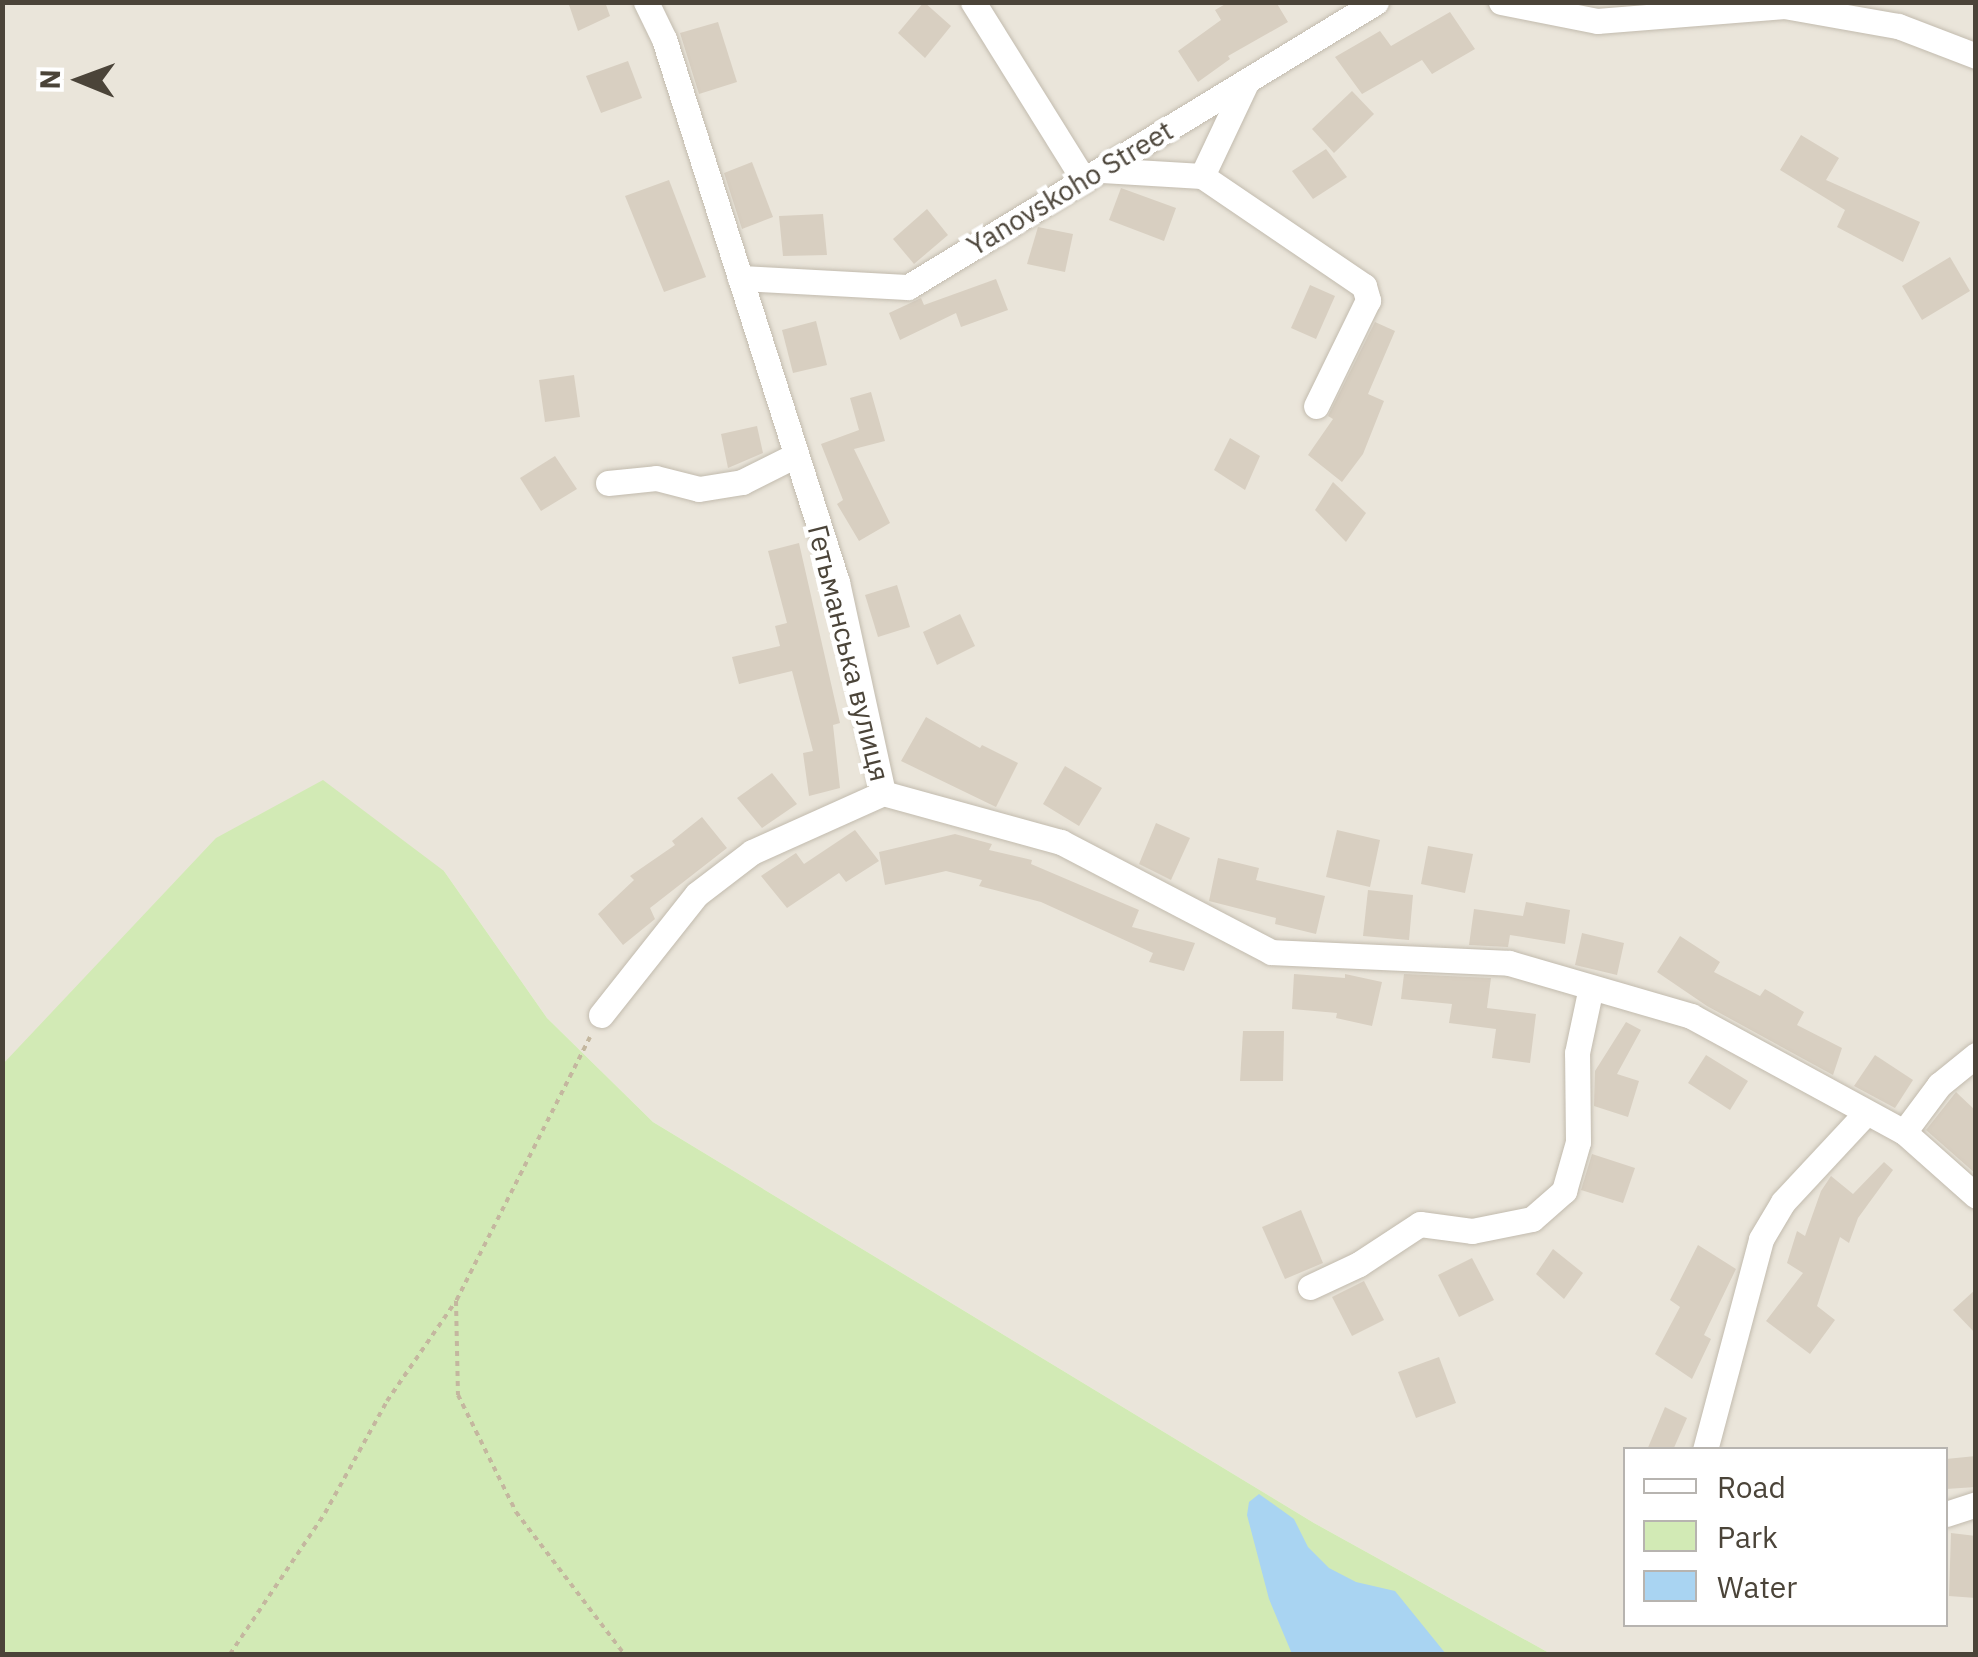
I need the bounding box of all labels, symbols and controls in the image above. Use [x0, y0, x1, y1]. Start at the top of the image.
north arrow [30, 30, 130, 130]
text: N [31, 69, 68, 90]
street label: Yanovskoho Street [961, 113, 1179, 263]
street label: Гетьманська вулиця [801, 521, 897, 785]
legend [1623, 1447, 1948, 1627]
text: Road [1717, 1467, 1786, 1506]
text: Park [1717, 1517, 1778, 1556]
text: Water [1717, 1567, 1797, 1606]

